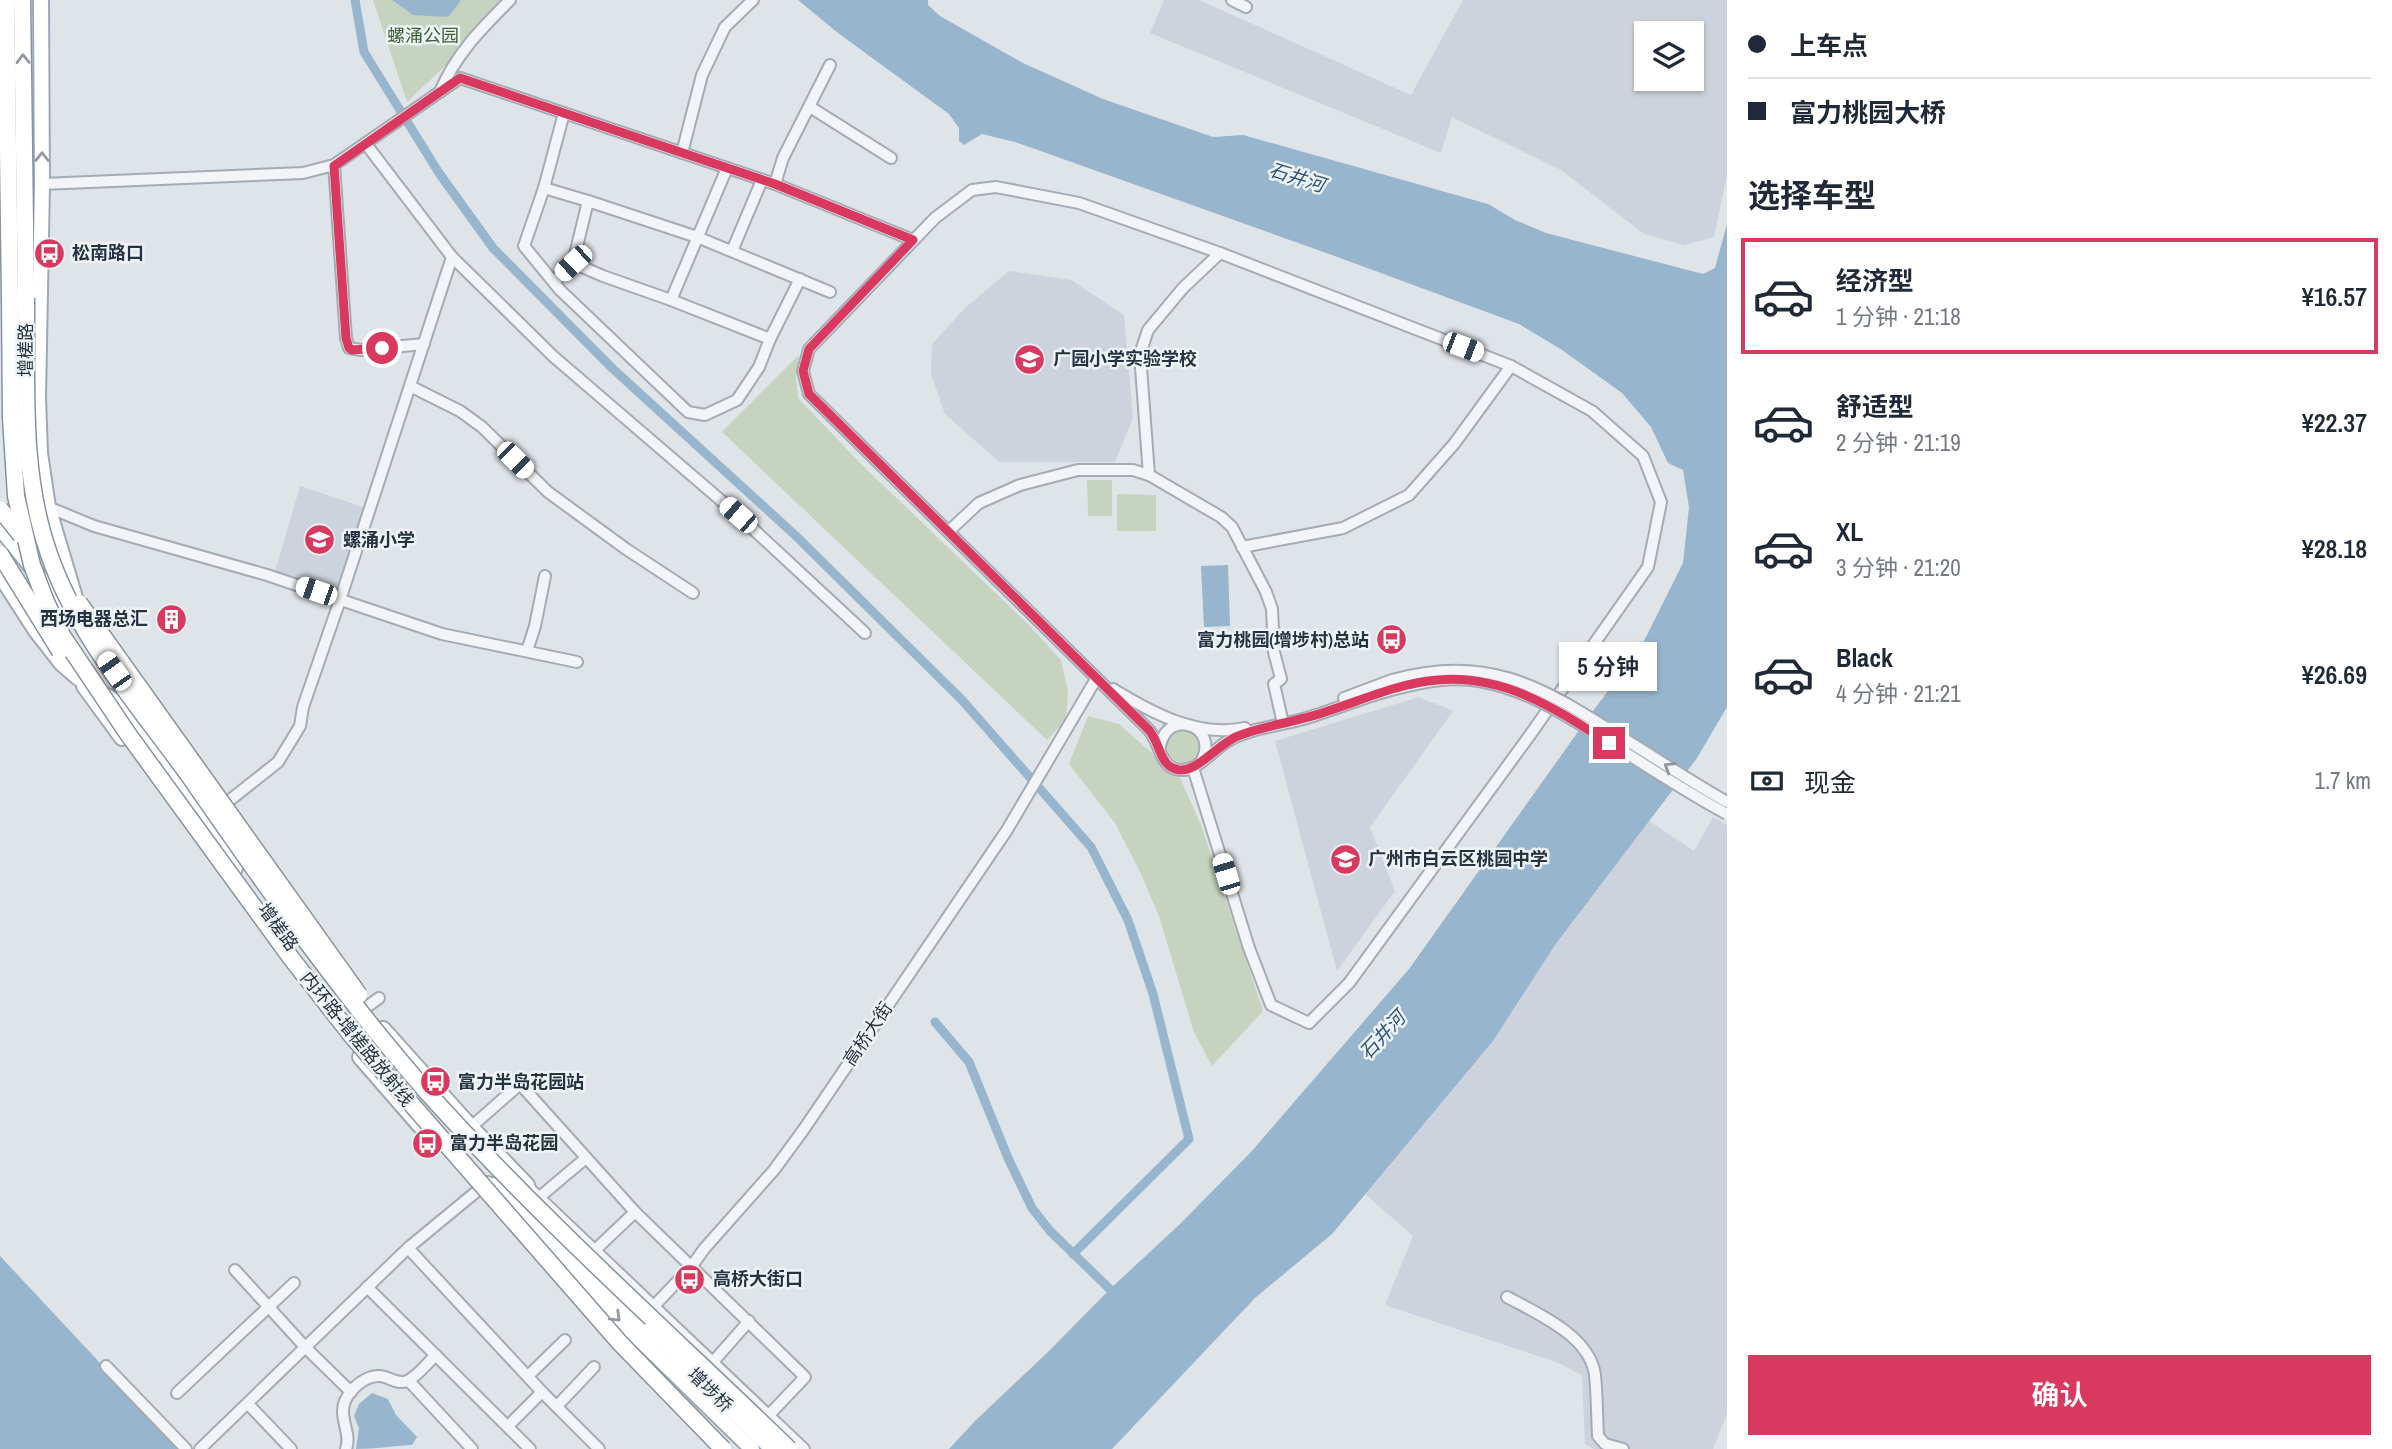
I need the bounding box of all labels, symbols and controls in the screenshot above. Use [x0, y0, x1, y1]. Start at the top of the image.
map controls [1634, 21, 1704, 91]
button: layers [1634, 21, 1704, 91]
park label: 螺涌公园 [387, 23, 459, 48]
text: 上车点 [1790, 28, 1868, 63]
one-way arrow [15, 53, 31, 63]
text: 富力桃园大桥 [1790, 95, 1946, 130]
one-way arrow [34, 151, 50, 162]
water label: 石井河 [1266, 156, 1332, 199]
text: 选择车型 [1748, 174, 1876, 217]
bus stop icon: 松南路口 [32, 236, 66, 270]
place label: 松南路口 [72, 240, 144, 265]
car [551, 241, 596, 285]
text: 经济型 [1836, 263, 1914, 298]
icon: car [1752, 265, 1815, 328]
text: ¥16.57 [2302, 279, 2367, 314]
text: 1 分钟 · 21:18 [1836, 301, 1961, 332]
street label: 增槎路 [13, 323, 38, 377]
car [1440, 330, 1487, 364]
route start [366, 332, 398, 364]
school or university icon: 广园小学实验学校 [1013, 342, 1047, 376]
place label: 广园小学实验学校 [1053, 346, 1197, 371]
text: 舒适型 [1836, 389, 1914, 424]
icon: car [1752, 391, 1815, 454]
text: ¥22.37 [2302, 405, 2367, 440]
text: 2 分钟 · 21:19 [1836, 427, 1961, 458]
car [493, 438, 538, 482]
car [716, 493, 761, 537]
text: XL [1836, 514, 1863, 549]
icon: car [1752, 517, 1815, 580]
school or university icon: 螺涌小学 [303, 523, 337, 557]
place label: 螺涌小学 [343, 527, 415, 552]
text: ¥28.18 [2302, 531, 2367, 566]
text: 3 分钟 · 21:20 [1836, 552, 1961, 583]
car [293, 574, 340, 608]
building icon: 西场电器总汇 [154, 602, 188, 636]
place label: 西场电器总汇 [40, 606, 148, 631]
bus stop icon: 富力桃园(增埗村)总站 [1375, 623, 1409, 657]
place label: 富力桃园(增埗村)总站 [1197, 627, 1369, 652]
text: Black [1836, 640, 1893, 675]
callout: 5 分钟 [1560, 642, 1658, 690]
icon: car [1752, 643, 1815, 706]
car [94, 648, 135, 694]
text: 5 分钟 [1577, 651, 1639, 682]
text: ¥26.69 [2302, 657, 2367, 692]
text: 4 分钟 · 21:21 [1836, 678, 1961, 709]
route end [1593, 727, 1625, 759]
one-way arrow [1663, 762, 1676, 775]
icon: cash [1748, 762, 1786, 800]
text: 现金 [1804, 765, 1856, 800]
text: 1.7 km [2314, 765, 2371, 796]
school or university icon: 广州市白云区桃园中学 [1328, 842, 1362, 876]
place label: 广州市白云区桃园中学 [1368, 846, 1548, 871]
car [1210, 851, 1243, 897]
street label: 增槎路 [252, 898, 304, 956]
street label: 内环路-增槎路放射线 [295, 966, 420, 1111]
street label: 高桥大街 [837, 997, 898, 1071]
water label: 石井河 [1353, 1002, 1414, 1065]
bus stop icon: 富力半岛花园站 [418, 1065, 452, 1099]
place label: 富力半岛花园站 [458, 1069, 584, 1094]
bus stop icon: 富力半岛花园 [410, 1126, 444, 1160]
place label: 富力半岛花园 [450, 1130, 558, 1155]
bus stop icon: 高桥大街口 [673, 1262, 707, 1296]
place label: 高桥大街口 [713, 1266, 803, 1291]
one-way arrow [608, 1308, 621, 1321]
button: 确认 [1748, 1355, 2371, 1435]
street label: 增埗桥 [682, 1362, 738, 1417]

